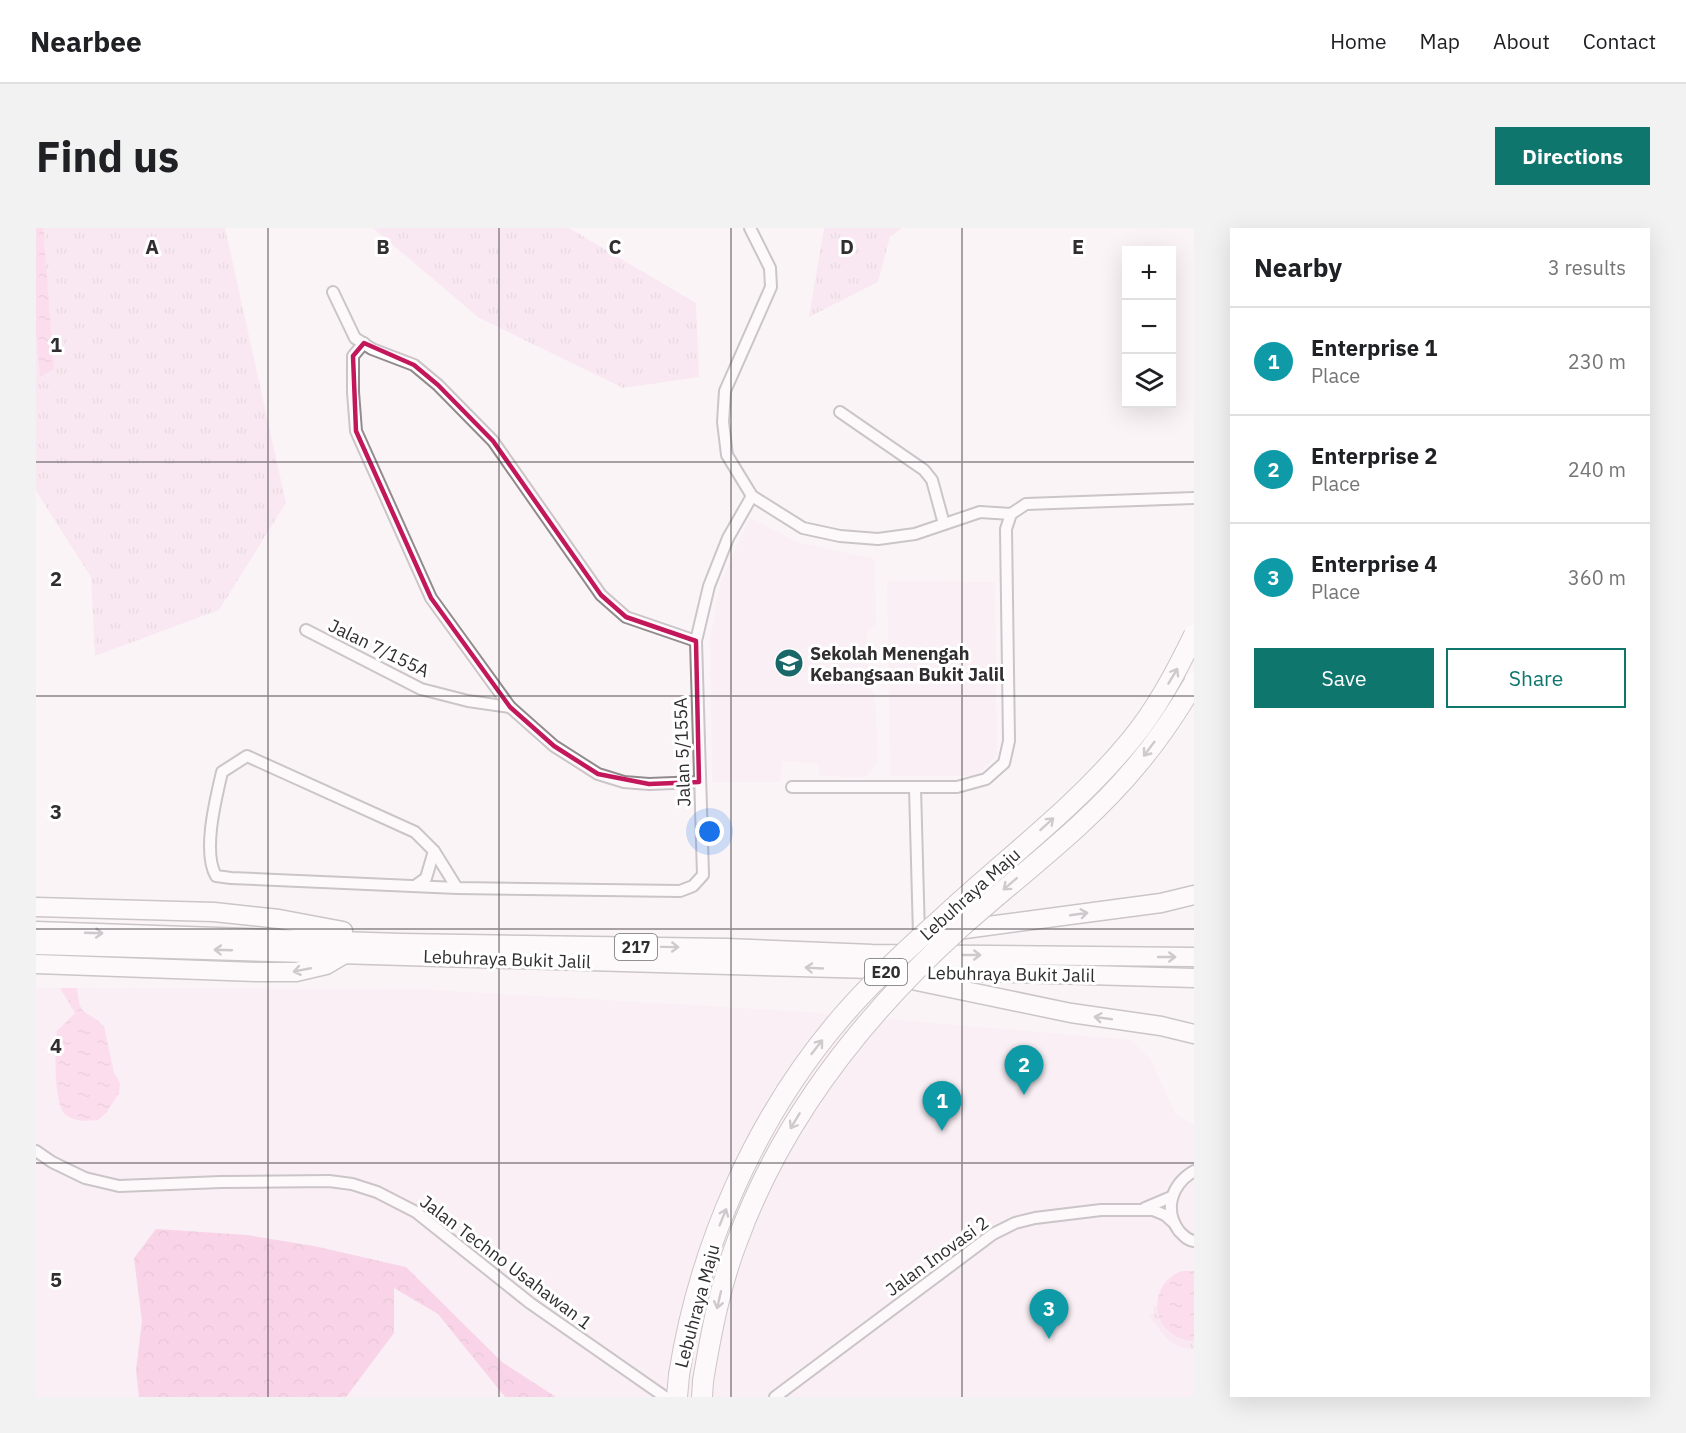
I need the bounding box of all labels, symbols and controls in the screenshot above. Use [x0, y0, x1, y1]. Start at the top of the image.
text: Nearbee [30, 23, 142, 60]
text: Home [1330, 27, 1387, 55]
text: Map [1420, 27, 1460, 55]
text: About [1493, 27, 1550, 55]
text: Contact [1583, 27, 1656, 55]
button: Directions [1495, 127, 1650, 185]
text: Find us [36, 129, 179, 184]
text: A [145, 233, 159, 260]
text: B [376, 233, 390, 260]
text: C [608, 233, 622, 260]
text: D [840, 233, 854, 260]
text: E [1072, 233, 1084, 260]
map controls [1122, 246, 1176, 408]
button: + [1122, 246, 1176, 300]
text: Nearby [1254, 250, 1342, 284]
text: 3 results [1548, 254, 1626, 281]
button: − [1122, 300, 1176, 354]
text: 1 [50, 331, 62, 358]
text: Enterprise 1 [1311, 333, 1437, 362]
text: 1 [1268, 348, 1280, 375]
text: 230 m [1568, 348, 1626, 375]
button: layers [1122, 354, 1176, 408]
text: Place [1311, 362, 1360, 389]
text: Enterprise 2 [1311, 441, 1437, 470]
text: 2 [1268, 456, 1280, 483]
text: 240 m [1568, 456, 1626, 483]
text: Place [1311, 470, 1360, 497]
text: Enterprise 4 [1311, 549, 1437, 578]
text: 3 [1268, 564, 1280, 591]
text: 360 m [1568, 564, 1626, 591]
text: 2 [50, 565, 62, 592]
text: Place [1311, 578, 1360, 605]
street label: Jalan 7/155A [325, 614, 434, 683]
place label: Sekolah Menengah Kebangsaan Bukit Jalil [810, 642, 1005, 686]
school or university icon: Sekolah Menengah Kebangsaan Bukit Jalil [773, 647, 805, 679]
button: Save [1254, 648, 1434, 708]
button: Share [1446, 648, 1626, 708]
one-way arrow [1167, 668, 1179, 685]
street label: Jalan 5/155A [669, 696, 695, 807]
one-way arrow [1143, 741, 1156, 757]
text: 3 [50, 798, 62, 825]
your location [695, 817, 724, 846]
one-way arrow [1039, 817, 1054, 831]
street label: Lebuhraya Maju [915, 843, 1025, 945]
one-way arrow [1002, 878, 1018, 891]
one-way arrow [1069, 909, 1088, 920]
one-way arrow [84, 927, 104, 939]
road number: 217 [615, 934, 657, 960]
one-way arrow [659, 942, 679, 953]
one-way arrow [214, 945, 234, 956]
street label: Lebuhraya Bukit Jalil [423, 945, 591, 973]
one-way arrow [962, 949, 982, 961]
one-way arrow [1157, 951, 1177, 963]
road number: E20 [865, 959, 907, 985]
street label: Lebuhraya Bukit Jalil [927, 961, 1095, 987]
one-way arrow [804, 963, 824, 974]
one-way arrow [293, 965, 312, 976]
one-way arrow [1094, 1012, 1114, 1023]
text: 4 [50, 1032, 62, 1059]
one-way arrow [811, 1040, 824, 1056]
pin: 2 [1004, 1046, 1044, 1095]
pin: 1 [922, 1082, 962, 1131]
one-way arrow [789, 1112, 801, 1129]
street label: Jalan Techno Usahawan 1 [415, 1190, 597, 1334]
one-way arrow [718, 1209, 729, 1227]
street label: Jalan Inovasi 2 [881, 1211, 993, 1301]
street label: Lebuhraya Maju [669, 1242, 725, 1370]
text: 5 [50, 1266, 62, 1293]
one-way arrow [713, 1290, 725, 1309]
pin: 3 [1030, 1290, 1068, 1339]

